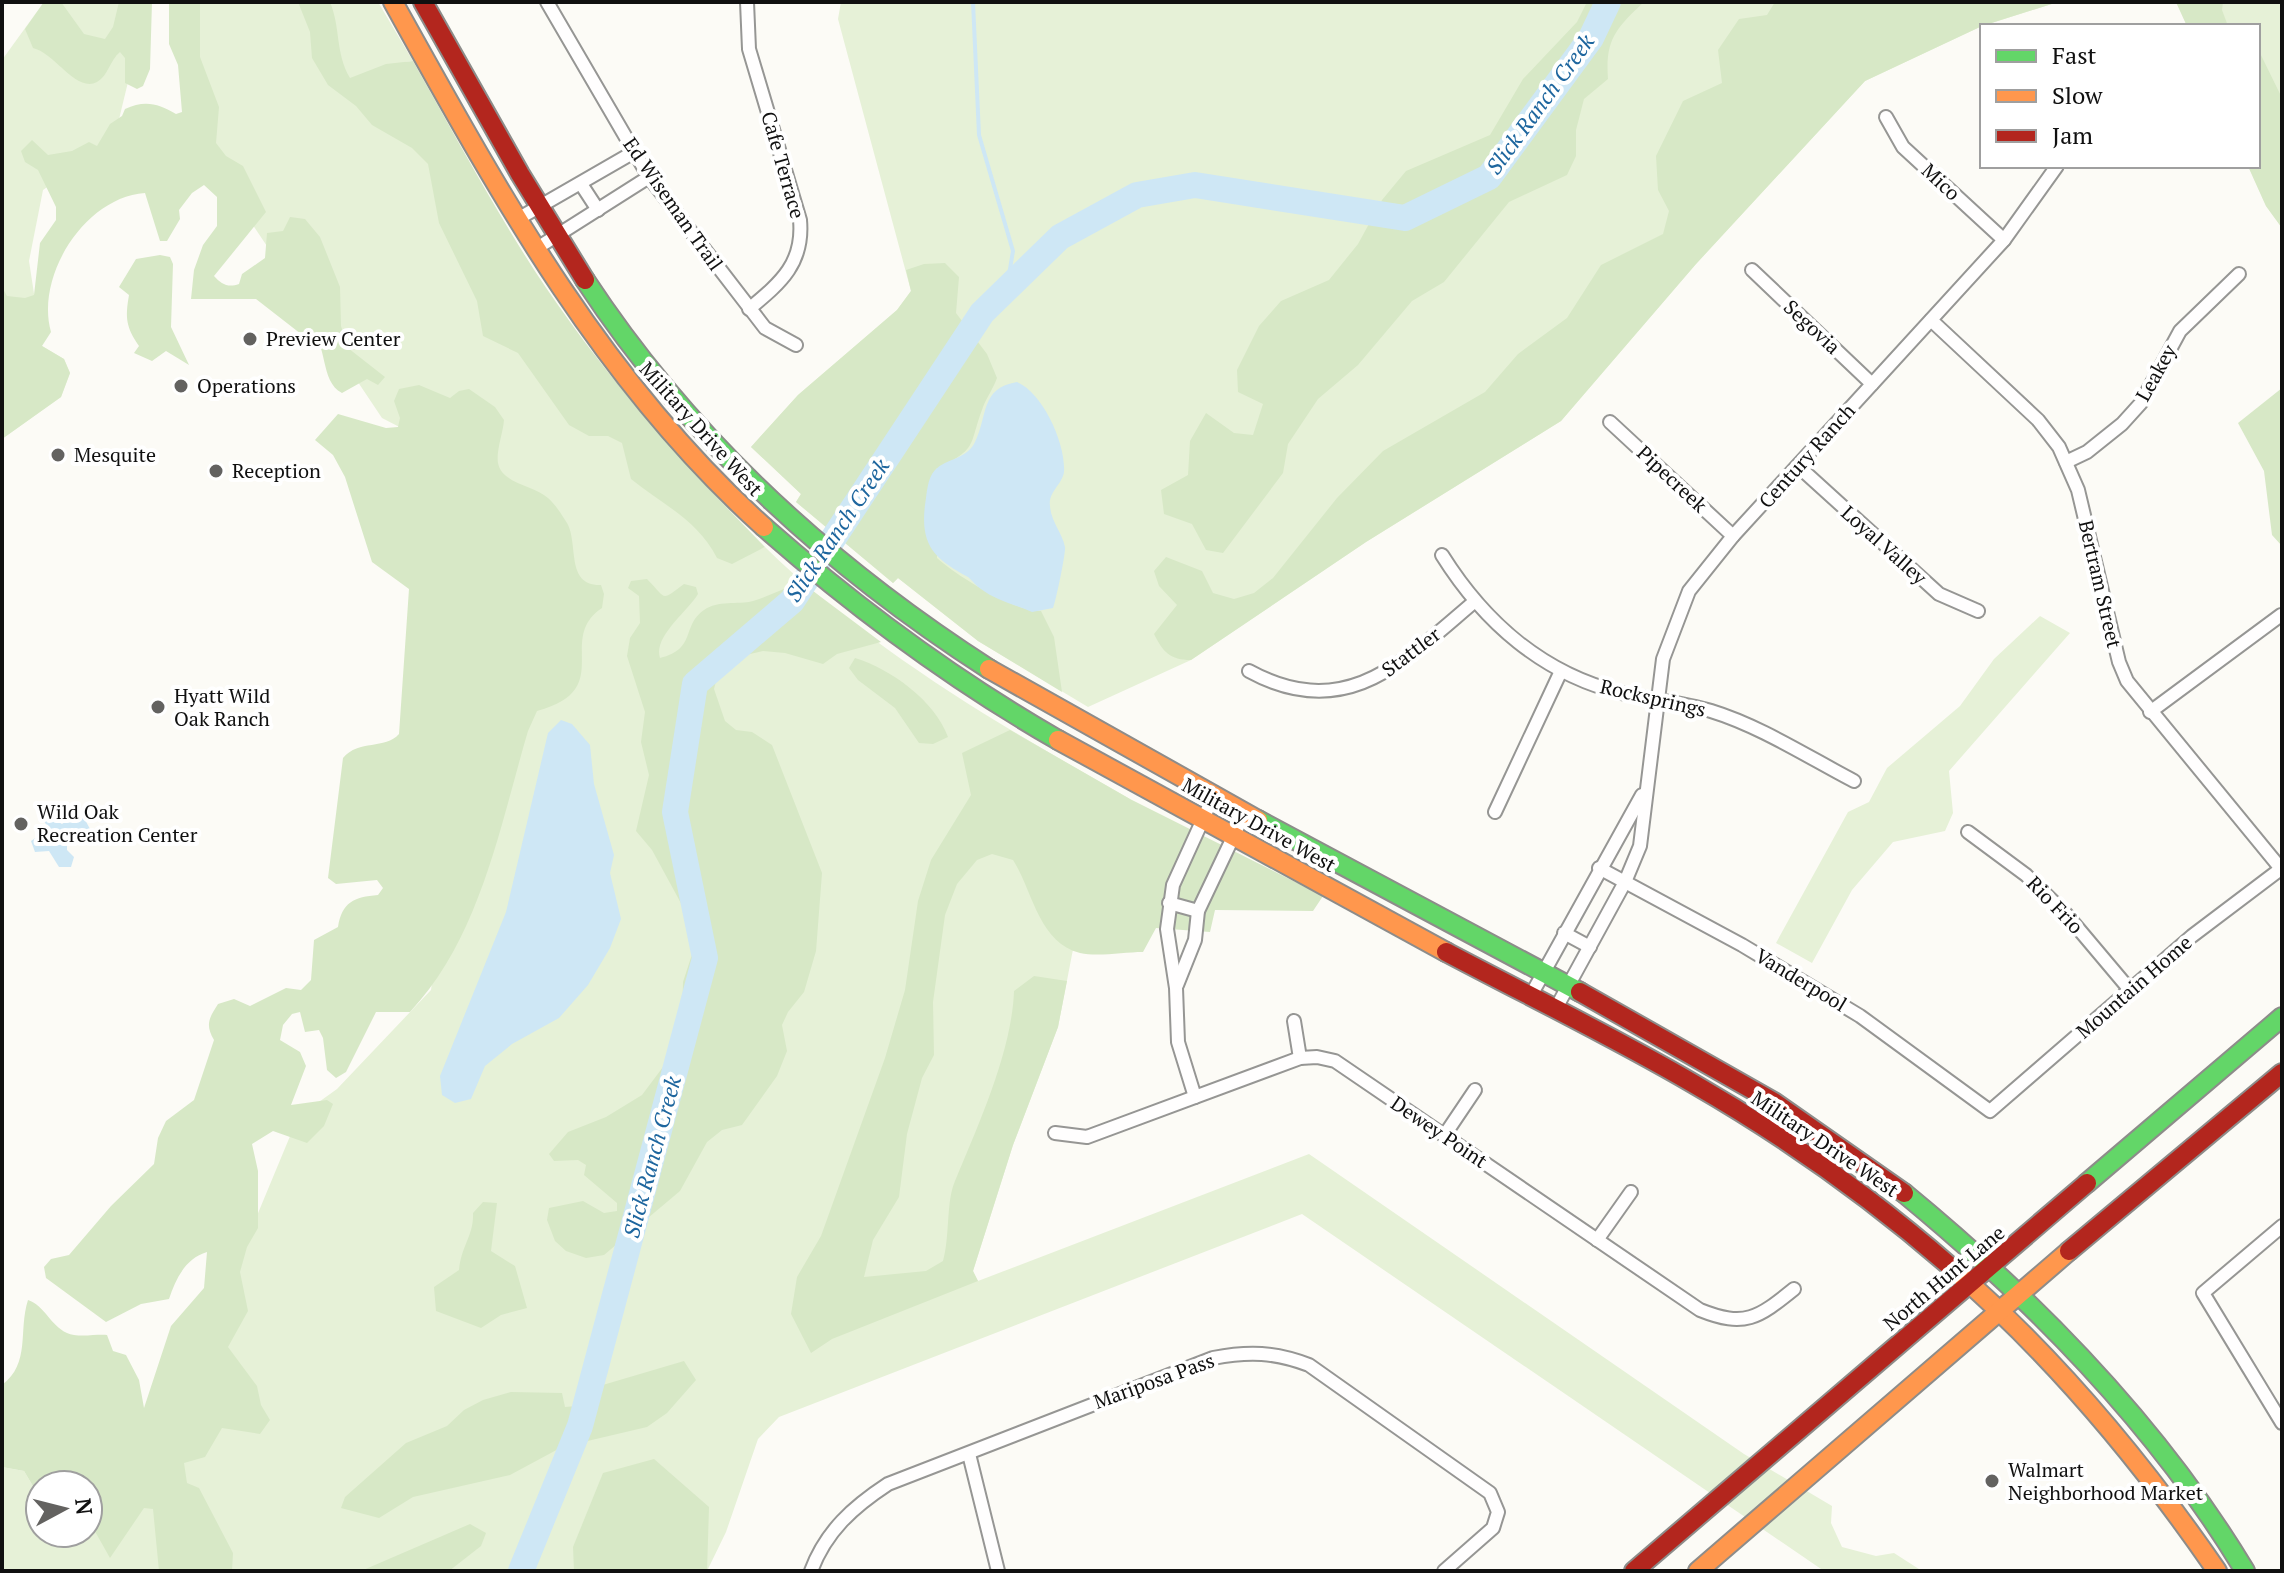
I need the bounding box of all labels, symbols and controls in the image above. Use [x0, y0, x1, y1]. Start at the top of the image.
legend [1980, 24, 2260, 168]
water label: Slick Ranch Creek [1479, 28, 1600, 179]
text: Fast [2052, 39, 2097, 71]
text: Slow [2052, 79, 2103, 111]
street label: Cafe Terrace [755, 108, 812, 221]
text: Jam [2052, 119, 2093, 151]
street label: Ed Wiseman Trail [617, 132, 729, 276]
street label: Mico [1916, 157, 1966, 206]
street label: Segovia [1778, 293, 1847, 360]
place label: Preview Center [266, 325, 401, 352]
marker: Preview Center [241, 330, 259, 348]
street label: Leakey [2129, 339, 2183, 406]
street label: Military Drive West [634, 356, 769, 502]
place label: Operations [197, 372, 296, 399]
marker: Operations [172, 377, 190, 395]
street label: Century Ranch [1752, 397, 1861, 514]
street label: Pipecreek [1631, 439, 1714, 519]
place label: Mesquite [74, 441, 156, 468]
marker: Mesquite [49, 446, 67, 464]
water label: Slick Ranch Creek [778, 452, 895, 607]
place label: Reception [232, 457, 321, 484]
marker: Reception [207, 462, 225, 480]
street label: Loyal Valley [1836, 499, 1933, 591]
street label: Bertram Street [2073, 517, 2128, 651]
street label: Stattler [1376, 621, 1446, 682]
street label: Rocksprings [1598, 672, 1709, 723]
place label: Hyatt Wild Oak Ranch [174, 682, 270, 732]
marker: Hyatt Wild Oak Ranch [149, 698, 167, 716]
street label: Military Drive West [1177, 771, 1342, 878]
place label: Wild Oak Recreation Center [37, 798, 198, 848]
marker: Wild Oak Recreation Center [12, 815, 30, 833]
street label: Rio Frio [2021, 870, 2089, 939]
street label: Mountain Home [2070, 929, 2197, 1044]
street label: Vanderpool [1750, 942, 1852, 1017]
water label: Slick Ranch Creek [616, 1072, 687, 1241]
street label: Military Drive West [1746, 1084, 1905, 1203]
street label: Dewey Point [1386, 1089, 1493, 1174]
street label: North Hunt Lane [1877, 1219, 2010, 1336]
street label: Mariposa Pass [1090, 1346, 1218, 1415]
place label: Walmart Neighborhood Market [2008, 1456, 2204, 1506]
north arrow [24, 1469, 104, 1549]
marker: Walmart Neighborhood Market [1983, 1472, 2001, 1490]
text: N [69, 1496, 100, 1517]

